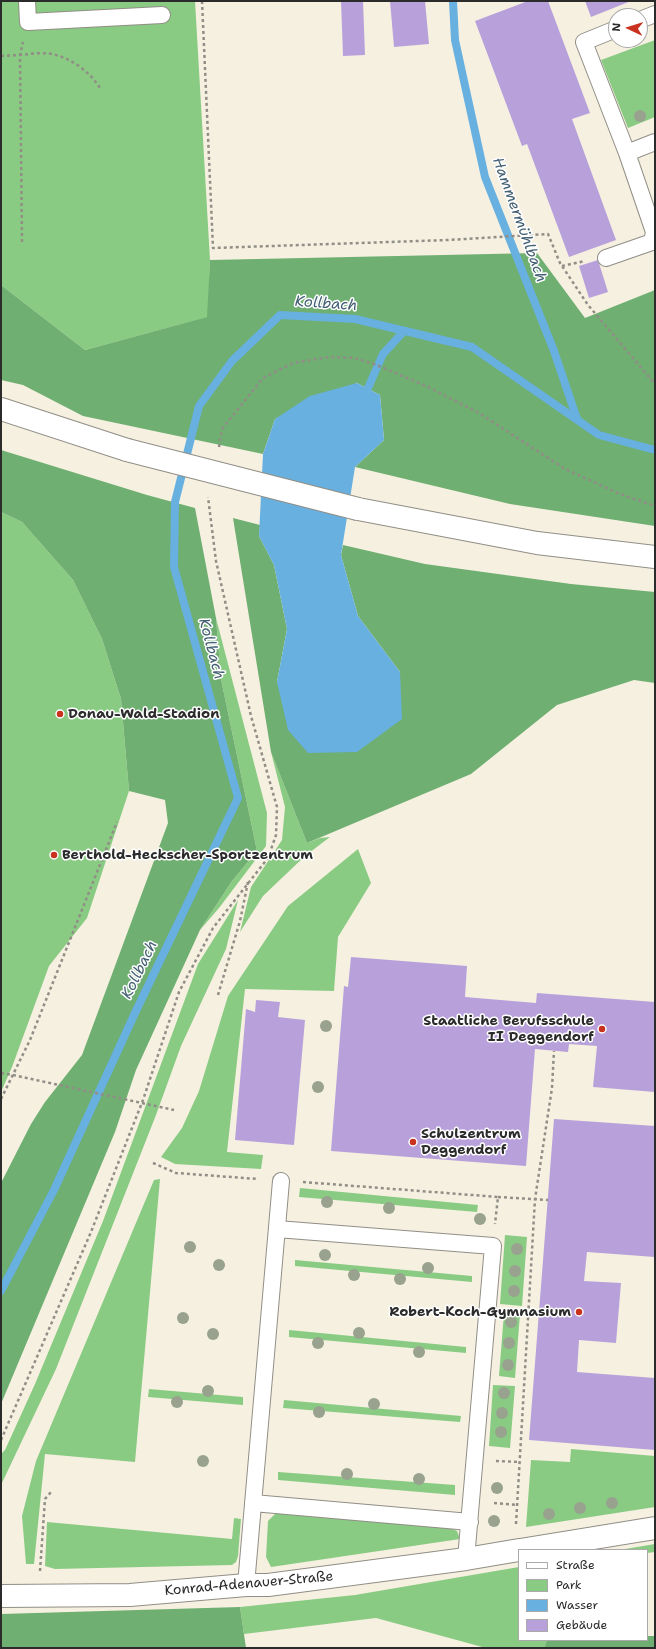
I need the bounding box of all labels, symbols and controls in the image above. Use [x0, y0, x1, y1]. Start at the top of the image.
north arrow [608, 8, 648, 48]
text: N [609, 22, 624, 32]
water label: Hammermühlbach [488, 155, 550, 285]
water label: Kollbach [294, 293, 358, 315]
water label: Kollbach [194, 616, 228, 682]
place label: Donau-Wald-Stadion [68, 706, 219, 722]
marker: Donau-Wald-Stadion [55, 709, 65, 719]
place label: Berthold-Heckscher-Sportzentrum [62, 847, 313, 863]
marker: Berthold-Heckscher-Sportzentrum [49, 850, 59, 860]
water label: Kollbach [118, 938, 162, 1002]
place label: Staatliche Berufsschule II Deggendorf [423, 1013, 594, 1046]
marker: Staatliche Berufsschule II Deggendorf [597, 1024, 607, 1034]
place label: Schulzentrum Deggendorf [421, 1126, 521, 1158]
marker: Schulzentrum Deggendorf [408, 1137, 418, 1147]
place label: Robert-Koch-Gymnasium [389, 1304, 571, 1320]
marker: Robert-Koch-Gymnasium [574, 1307, 584, 1317]
legend [518, 1549, 648, 1641]
text: Straße [556, 1557, 595, 1573]
street label: Konrad-Adenauer-Straße [164, 1568, 334, 1600]
text: Park [556, 1577, 582, 1593]
text: Wasser [556, 1597, 598, 1613]
text: Gebäude [556, 1617, 607, 1633]

